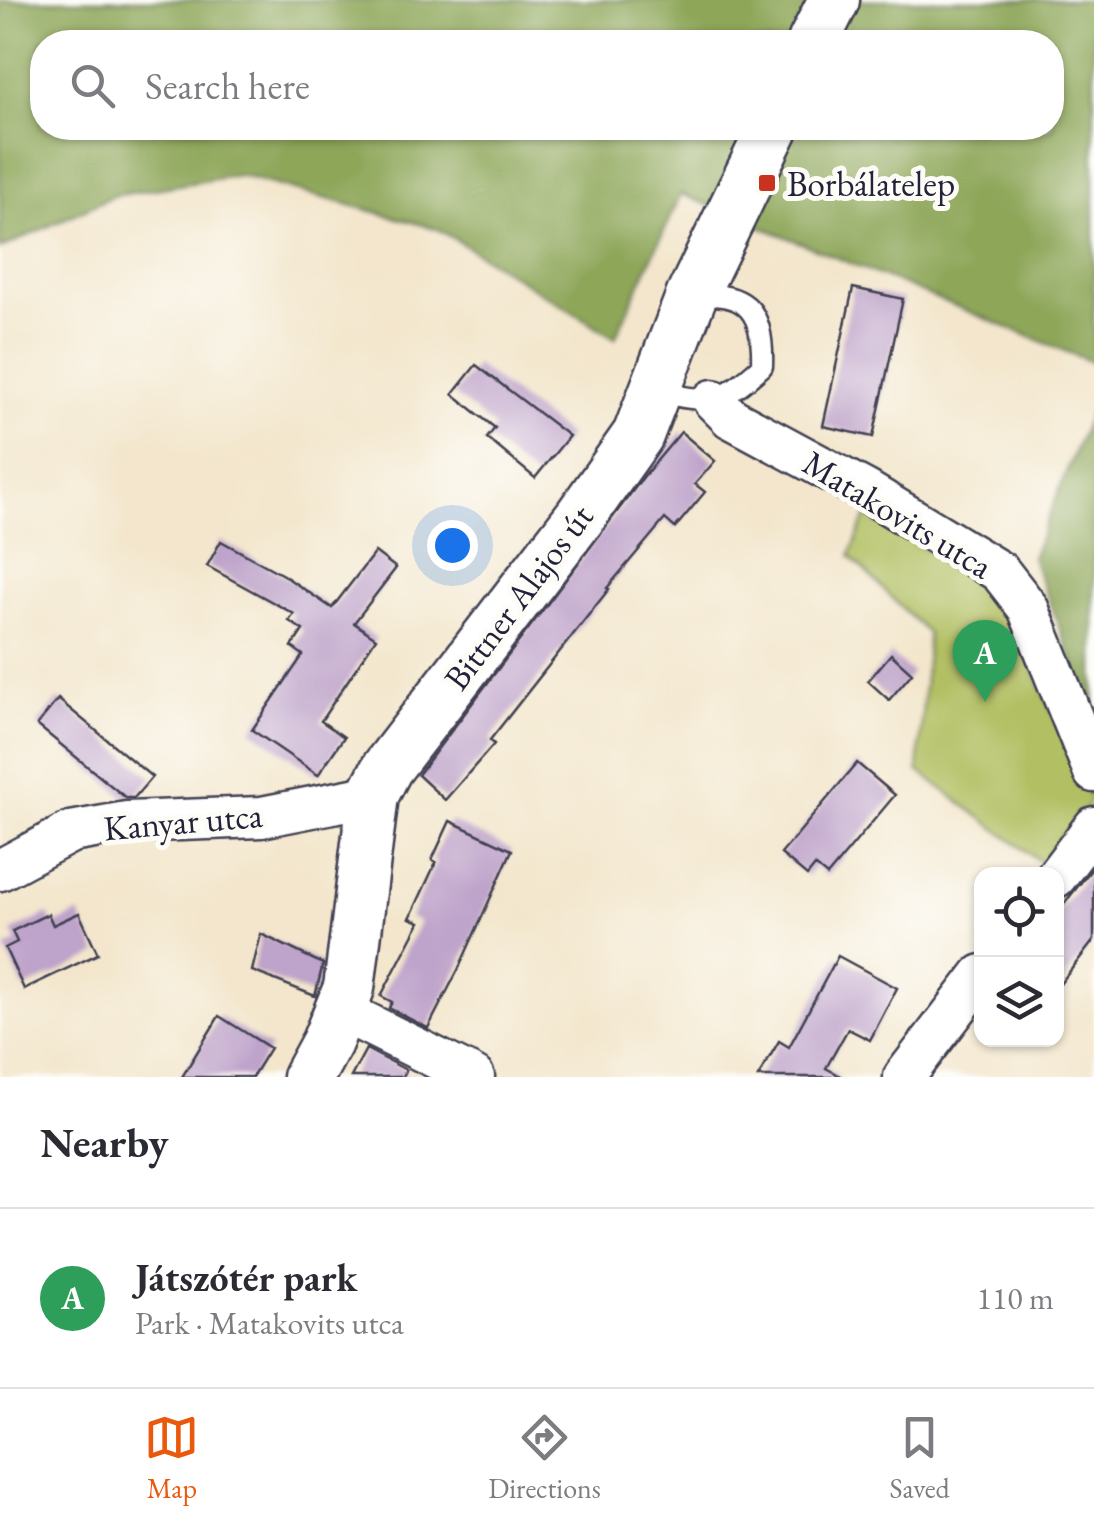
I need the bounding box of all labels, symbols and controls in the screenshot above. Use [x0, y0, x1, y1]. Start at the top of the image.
search box [30, 30, 1064, 140]
icon: search [65, 58, 120, 113]
text: Search here [145, 61, 310, 110]
place label: Borbálatelep [787, 161, 955, 206]
marker: Borbálatelep [756, 172, 778, 194]
street label: Matakovits utca [795, 440, 1001, 588]
street label: Bittner Alajos út [433, 495, 603, 699]
your location [427, 520, 478, 571]
pin: A [952, 620, 1018, 702]
street label: Kanyar utca [102, 792, 264, 850]
map controls [974, 867, 1064, 1047]
button: locate [974, 867, 1064, 957]
button: layers [974, 957, 1064, 1047]
text: Nearby [40, 1115, 169, 1170]
text: Játszótér park [135, 1253, 357, 1302]
text: A [61, 1277, 84, 1319]
text: 110 m [977, 1277, 1054, 1319]
text: Park · Matakovits utca [135, 1302, 404, 1344]
tab: Map [144, 1410, 199, 1506]
tab: Directions [488, 1410, 601, 1506]
tab: Saved [890, 1410, 950, 1506]

